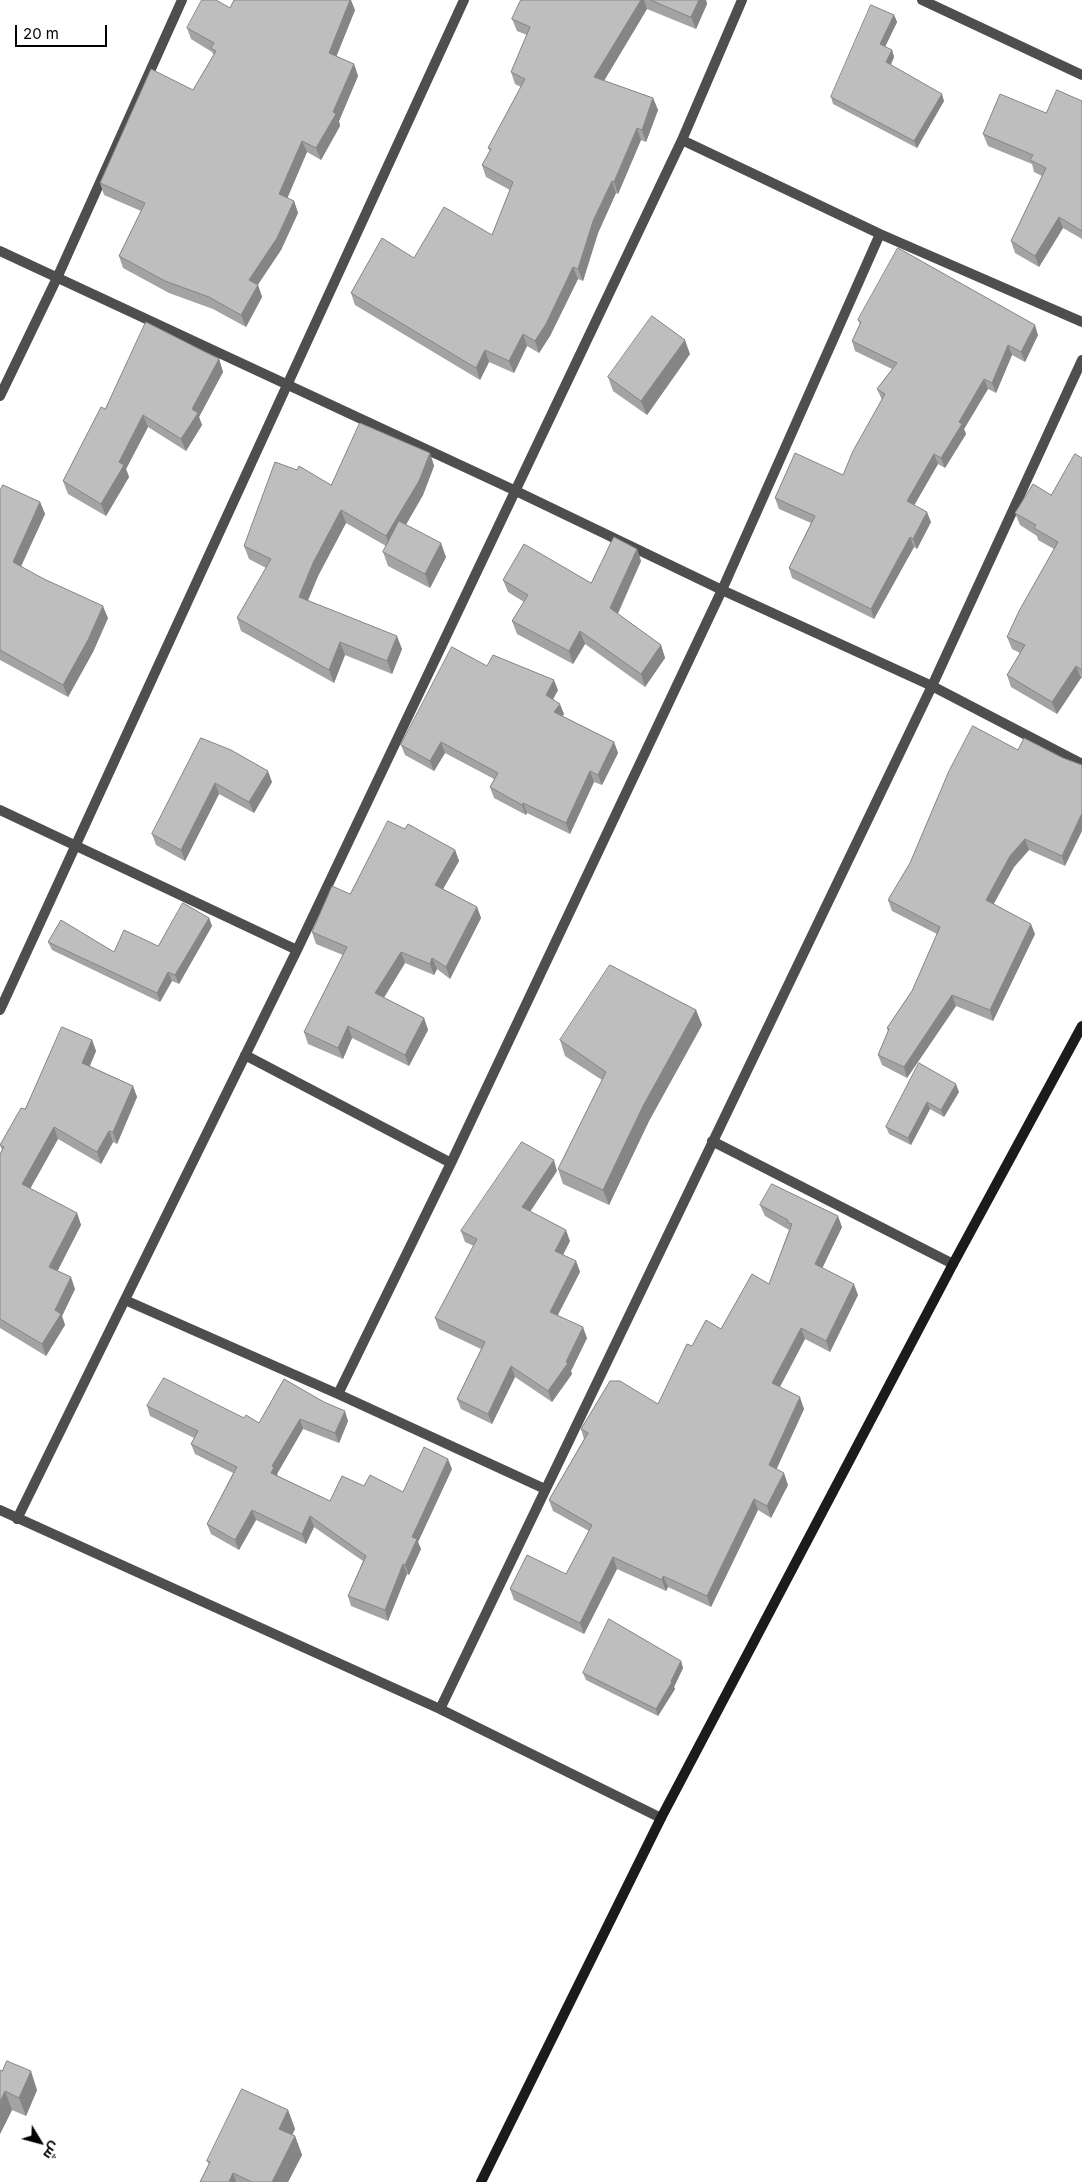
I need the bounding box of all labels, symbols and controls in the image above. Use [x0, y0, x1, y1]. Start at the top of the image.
scale bar [18, 15, 110, 47]
text: 20 m [23, 24, 59, 43]
north arrow [15, 2117, 65, 2167]
text: ش [40, 2139, 65, 2164]

